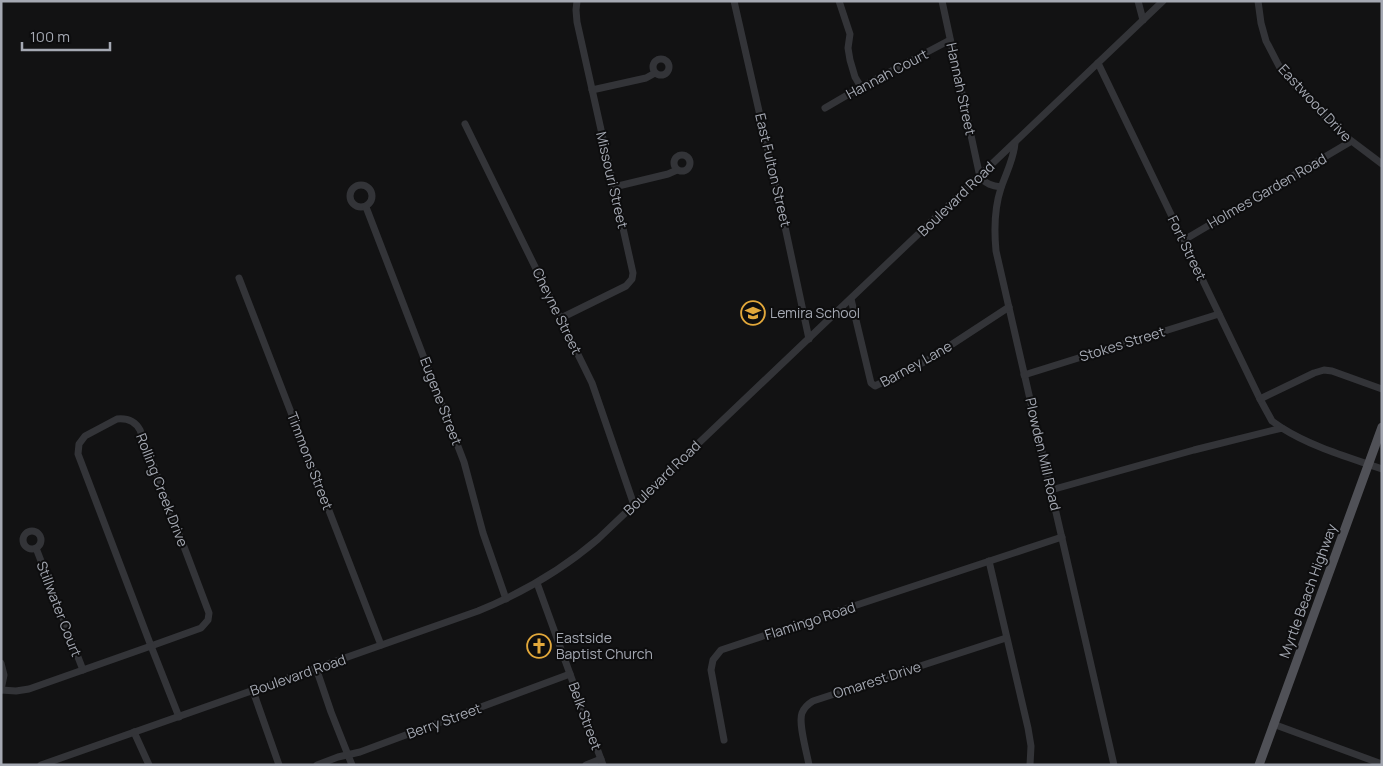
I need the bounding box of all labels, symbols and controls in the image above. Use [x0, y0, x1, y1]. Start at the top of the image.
scale bar [22, 20, 110, 52]
text: 100 m [30, 26, 70, 47]
street label: Hannah Street [942, 41, 981, 137]
street label: Hannah Court [843, 44, 931, 103]
street label: Eastwood Drive [1274, 60, 1356, 146]
street label: East Fulton Street [751, 111, 796, 229]
street label: Missouri Street [592, 130, 633, 230]
street label: Holmes Garden Road [1204, 149, 1330, 232]
street label: Boulevard Road [913, 157, 998, 240]
street label: Fort Street [1164, 212, 1211, 284]
street label: Cheyne Street [528, 264, 587, 358]
school or university icon: Lemira School [740, 300, 766, 326]
place label: Lemira School [770, 303, 860, 322]
street label: Stokes Street [1077, 321, 1167, 366]
street label: Barney Lane [876, 336, 955, 391]
street label: Eugene Street [416, 354, 467, 448]
street label: Plowden Mill Road [1021, 396, 1066, 512]
street label: Timmons Street [283, 409, 338, 513]
street label: Rolling Creek Drive [132, 430, 193, 549]
street label: Boulevard Road [619, 436, 704, 519]
street label: Myrtle Beach Highway [1274, 520, 1341, 661]
street label: Stillwater Court [33, 558, 87, 660]
street label: Flamingo Road [762, 597, 858, 644]
place label: Eastside Baptist Church [556, 628, 653, 663]
church icon: Eastside Baptist Church [526, 633, 552, 659]
street label: Boulevard Road [247, 649, 348, 700]
street label: Omarest Drive [830, 656, 923, 703]
street label: Belk Street [564, 679, 607, 753]
street label: Berry Street [404, 698, 484, 743]

